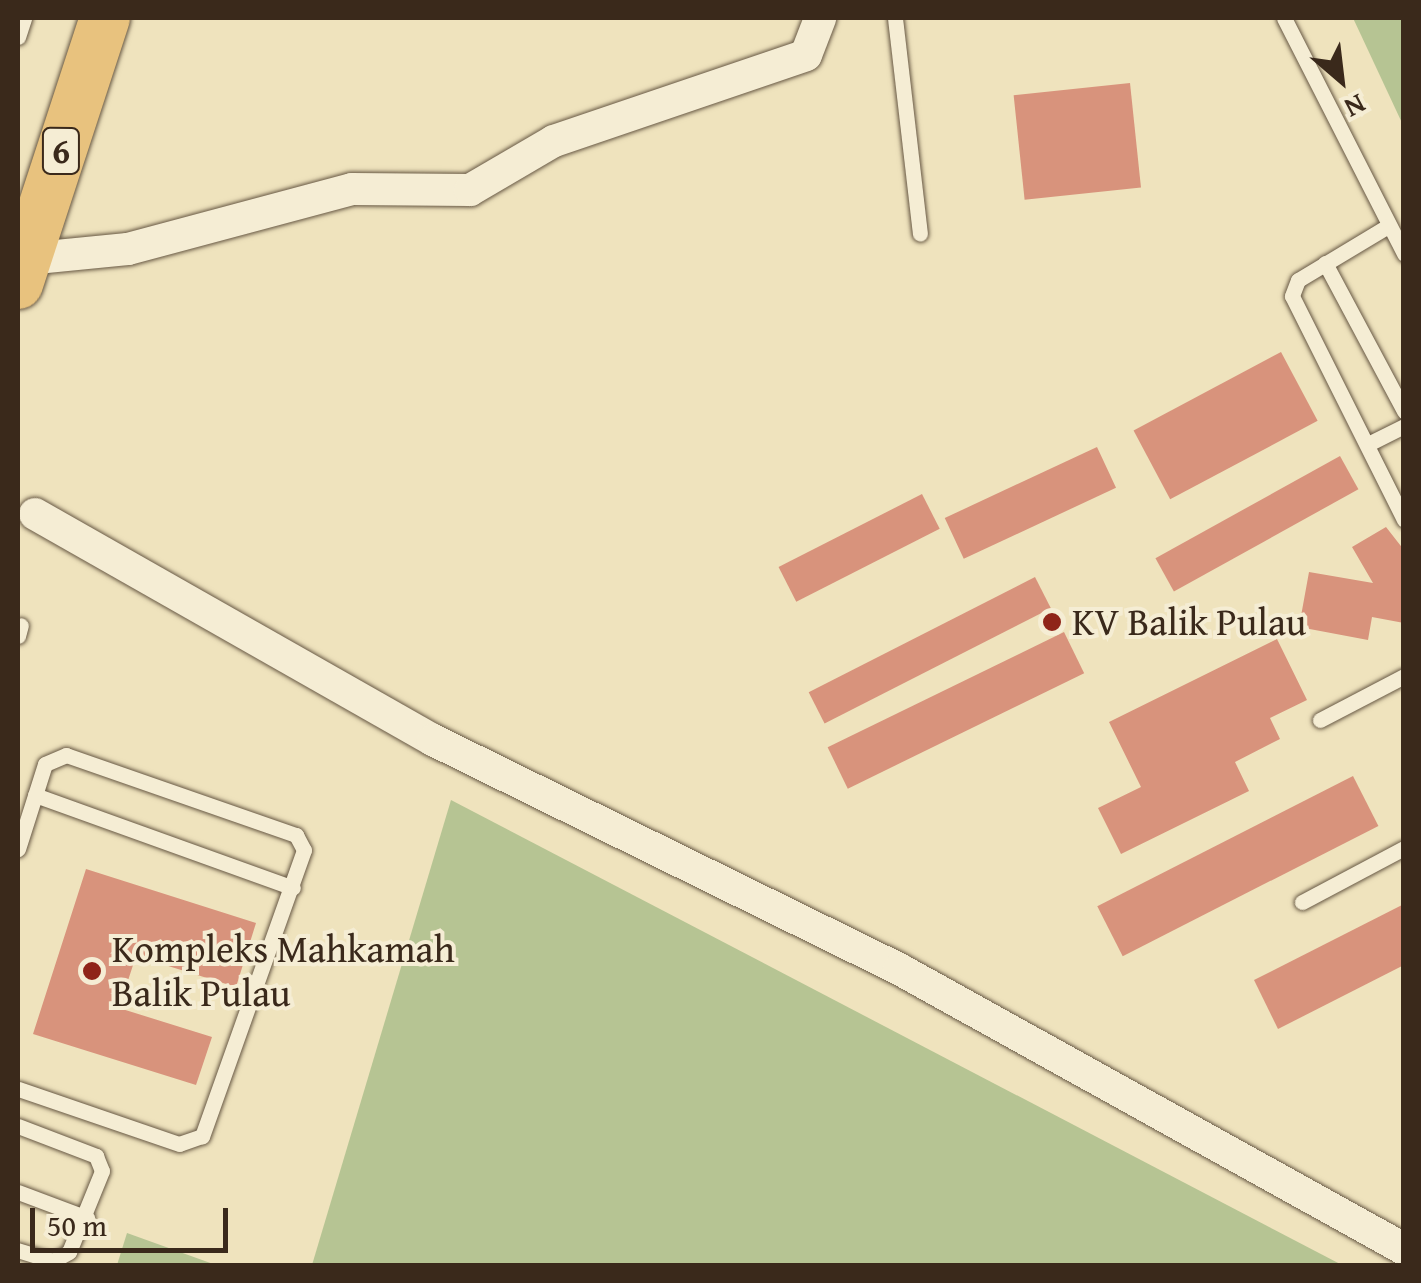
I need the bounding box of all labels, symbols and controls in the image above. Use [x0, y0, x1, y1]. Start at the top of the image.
north arrow [1291, 30, 1391, 130]
text: N [1337, 84, 1373, 129]
road number: 6 [41, 121, 81, 181]
place label: KV Balik Pulau [1072, 599, 1306, 645]
marker: KV Balik Pulau [1041, 611, 1063, 633]
place label: Kompleks Mahkamah Balik Pulau [112, 926, 455, 1016]
marker: Kompleks Mahkamah Balik Pulau [81, 960, 103, 982]
scale bar [35, 1188, 232, 1250]
text: 50 m [47, 1203, 107, 1247]

